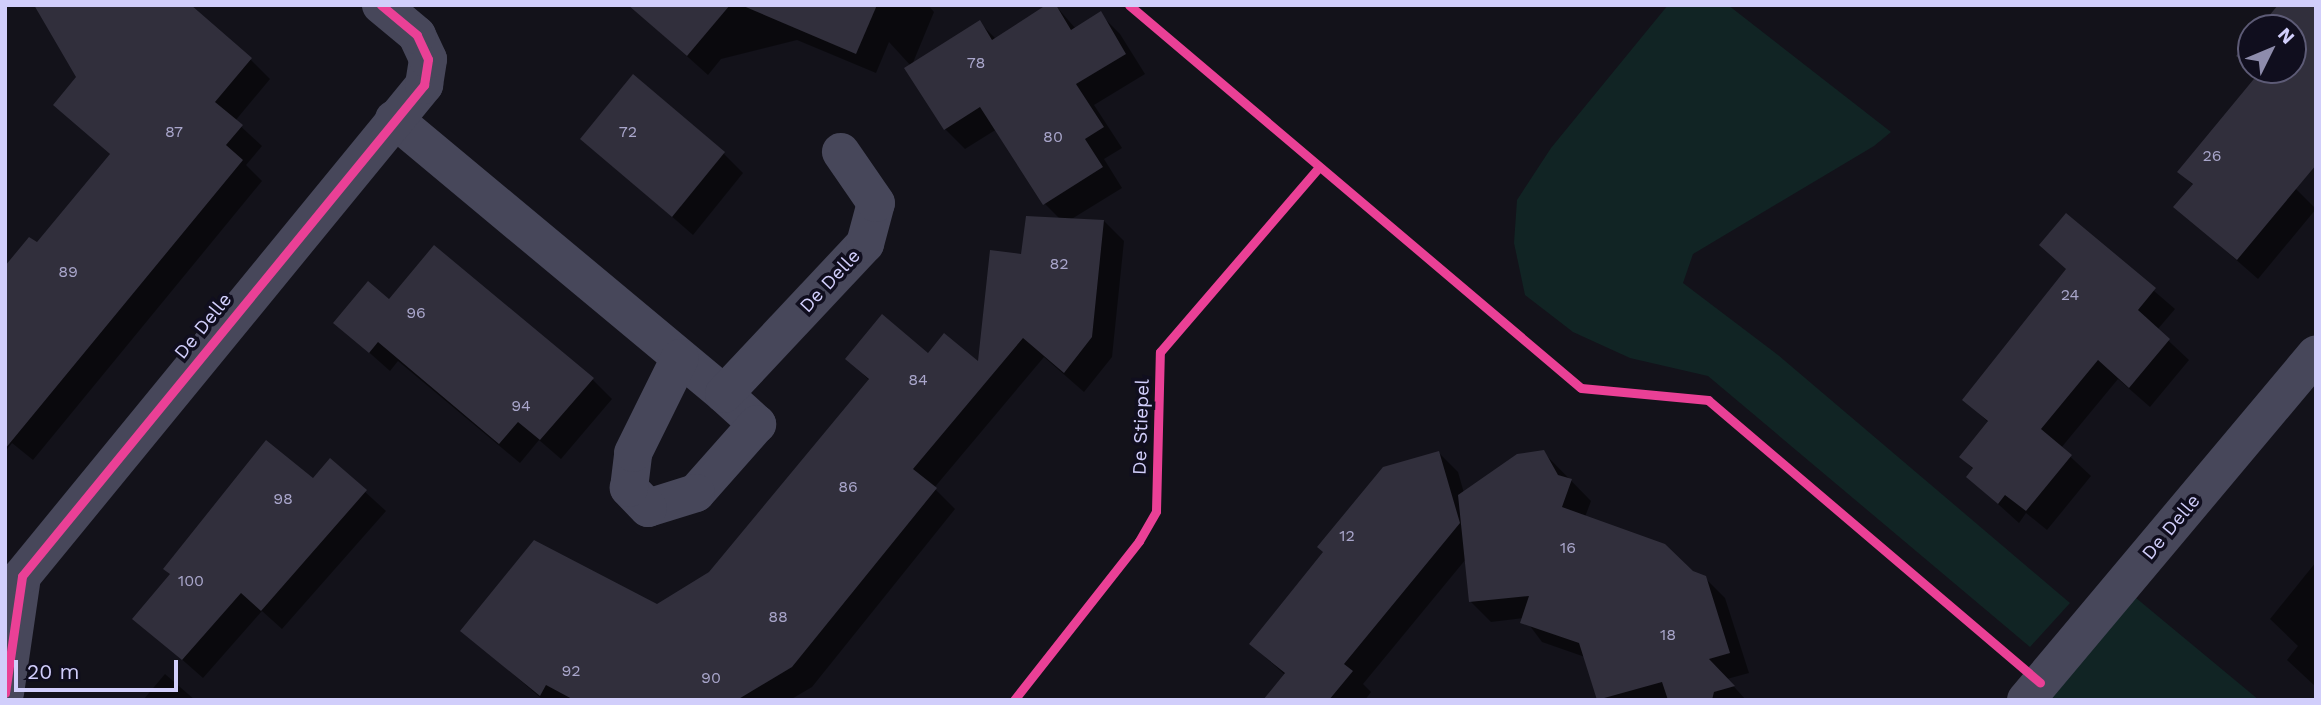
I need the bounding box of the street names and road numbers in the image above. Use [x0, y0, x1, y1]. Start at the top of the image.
street label: De Delle [795, 245, 865, 317]
street label: De Delle [169, 288, 237, 364]
street label: De Stiepel [1128, 379, 1154, 475]
street label: De Delle [2137, 490, 2205, 564]

